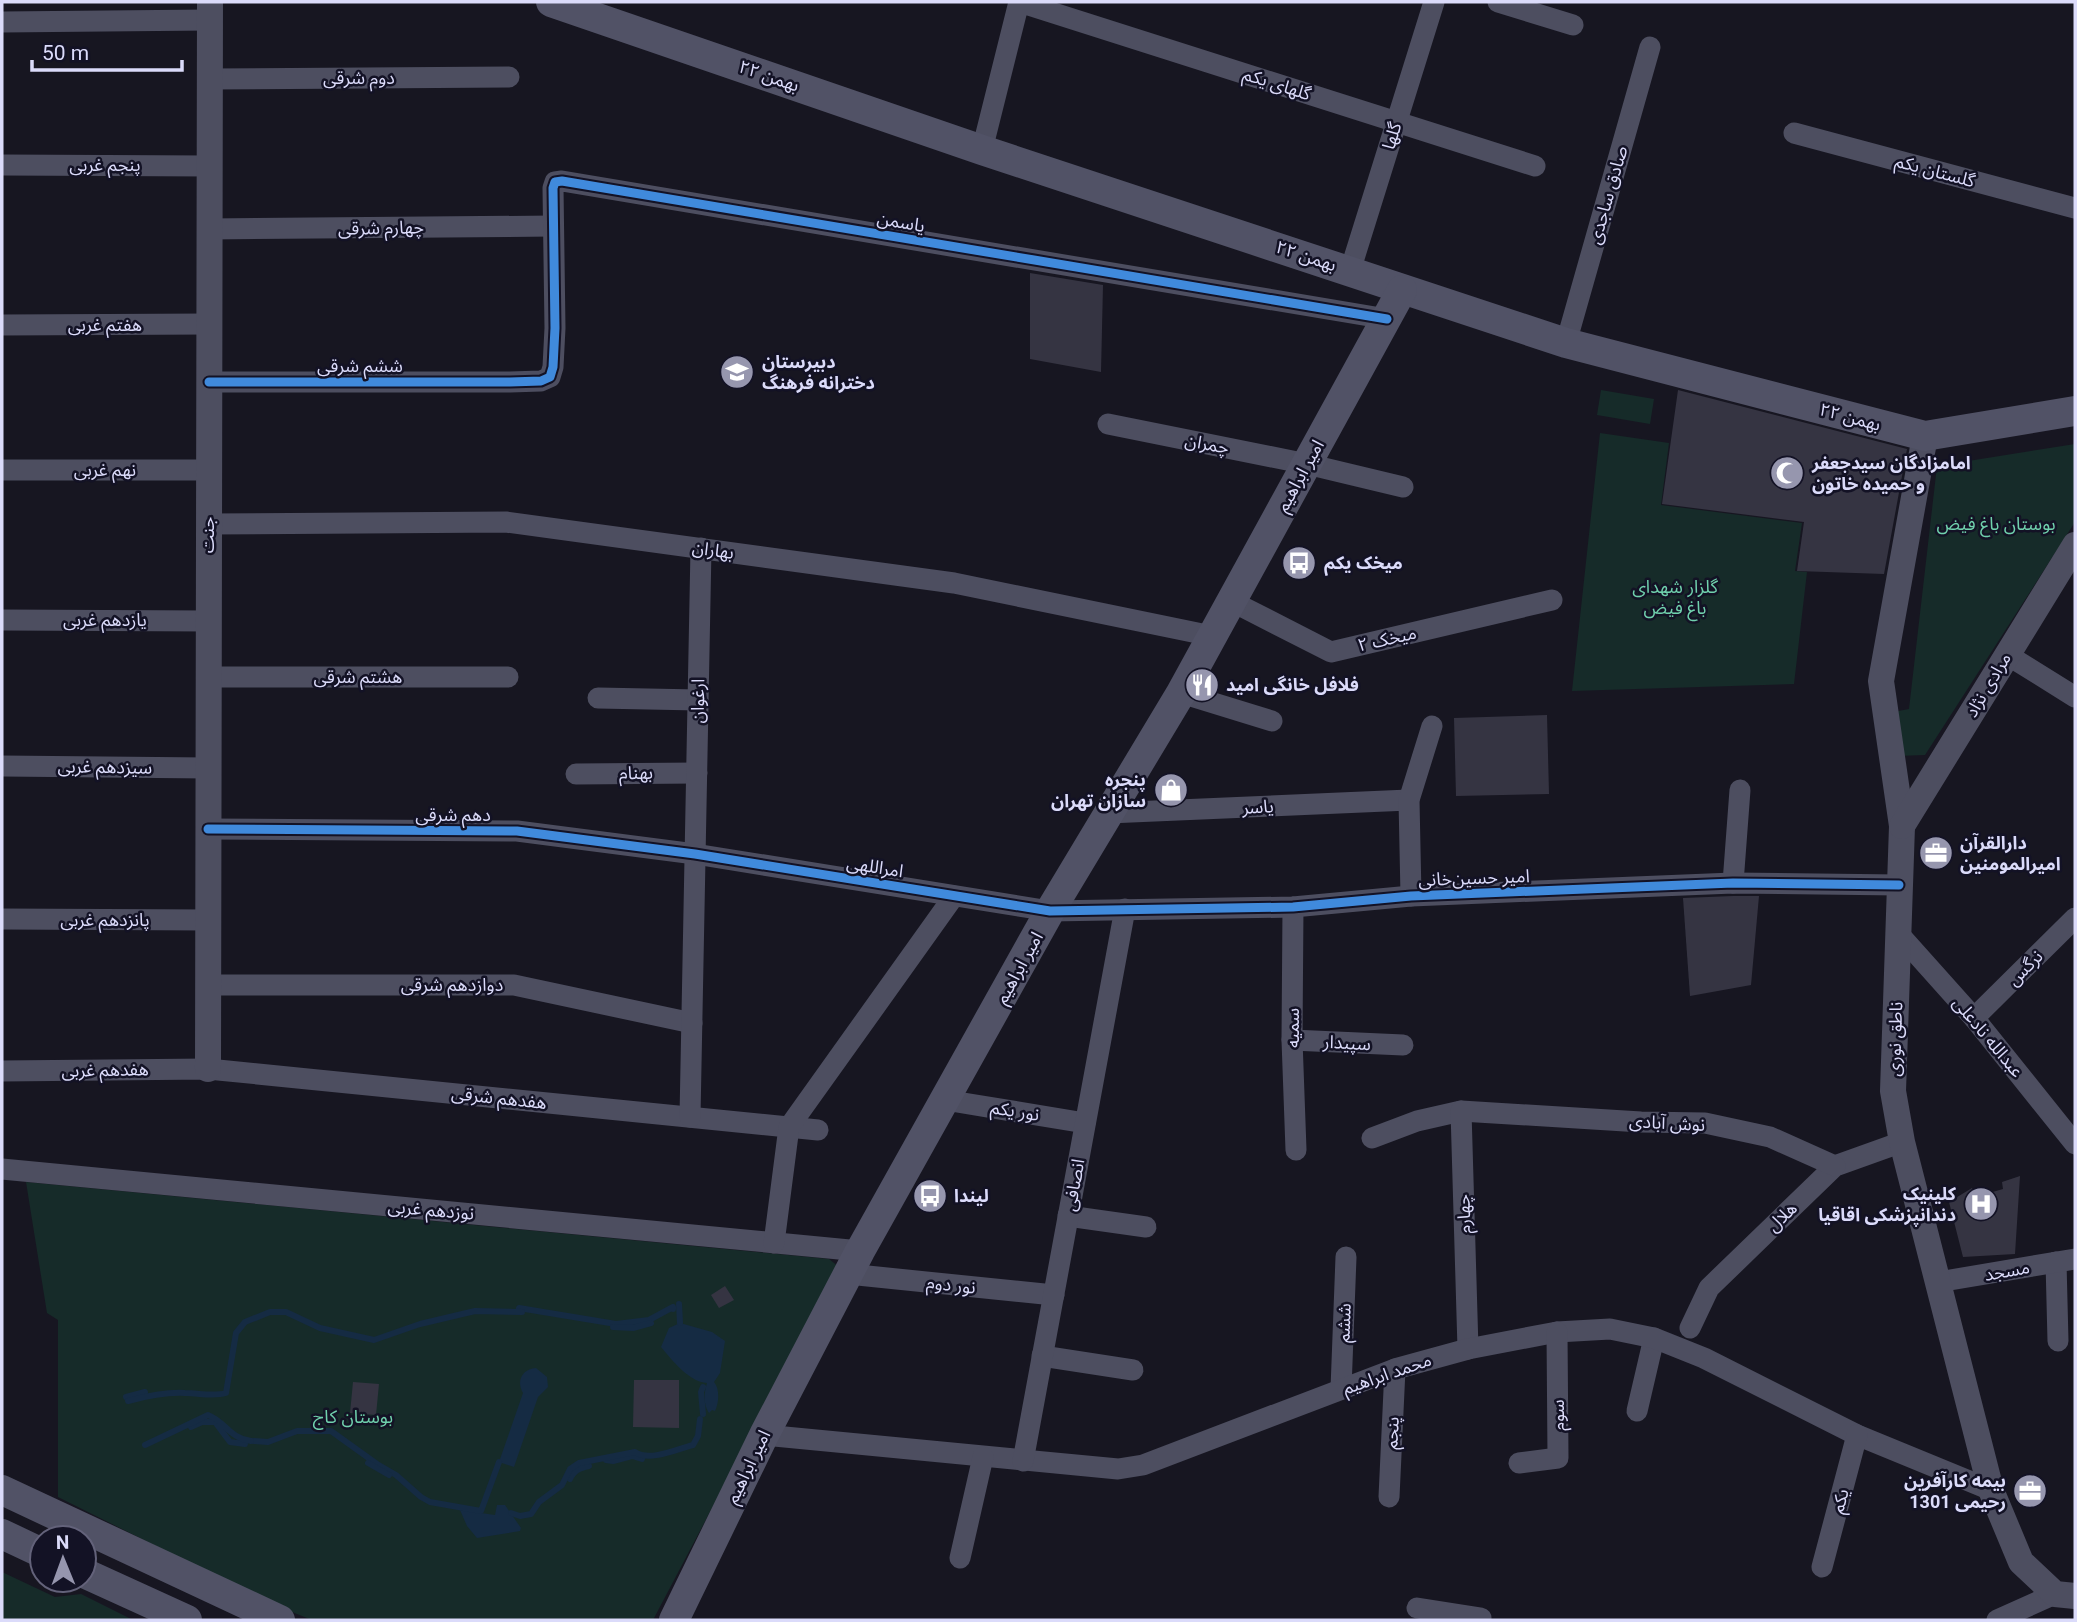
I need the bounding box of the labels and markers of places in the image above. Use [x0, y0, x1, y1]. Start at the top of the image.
place label: دبیرستان دخترانه فرهنگ [762, 351, 875, 394]
school or university icon: دبیرستان دخترانه فرهنگ [718, 353, 756, 391]
place label: امامزادگان سیدجعفر و حمیده خاتون [1811, 452, 1971, 494]
mosque icon: امامزادگان سیدجعفر و حمیده خاتون [1768, 454, 1806, 492]
bus stop icon: میخک یکم [1280, 544, 1318, 582]
place label: میخک یکم [1324, 552, 1403, 576]
restaurant icon: فلافل خانگی امید [1183, 666, 1221, 704]
place label: فلافل خانگی امید [1226, 674, 1359, 695]
place label: پنجره سازان تهران [1051, 769, 1146, 812]
shop icon: پنجره سازان تهران [1152, 771, 1190, 809]
place label: دارالقرآن امیرالمومنین [1960, 832, 2061, 875]
office icon: دارالقرآن امیرالمومنین [1917, 834, 1955, 872]
bus stop icon: لیندا [911, 1177, 949, 1215]
place label: کلینیک دندانپزشکی اقاقیا [1818, 1183, 1957, 1227]
place label: لیندا [954, 1185, 989, 1206]
hospital icon: کلینیک دندانپزشکی اقاقیا [1962, 1185, 2000, 1223]
place label: بیمه کارآفرین 1301 رحیمی [1904, 1470, 2006, 1513]
office icon: بیمه کارآفرین 1301 رحیمی [2011, 1472, 2049, 1510]

